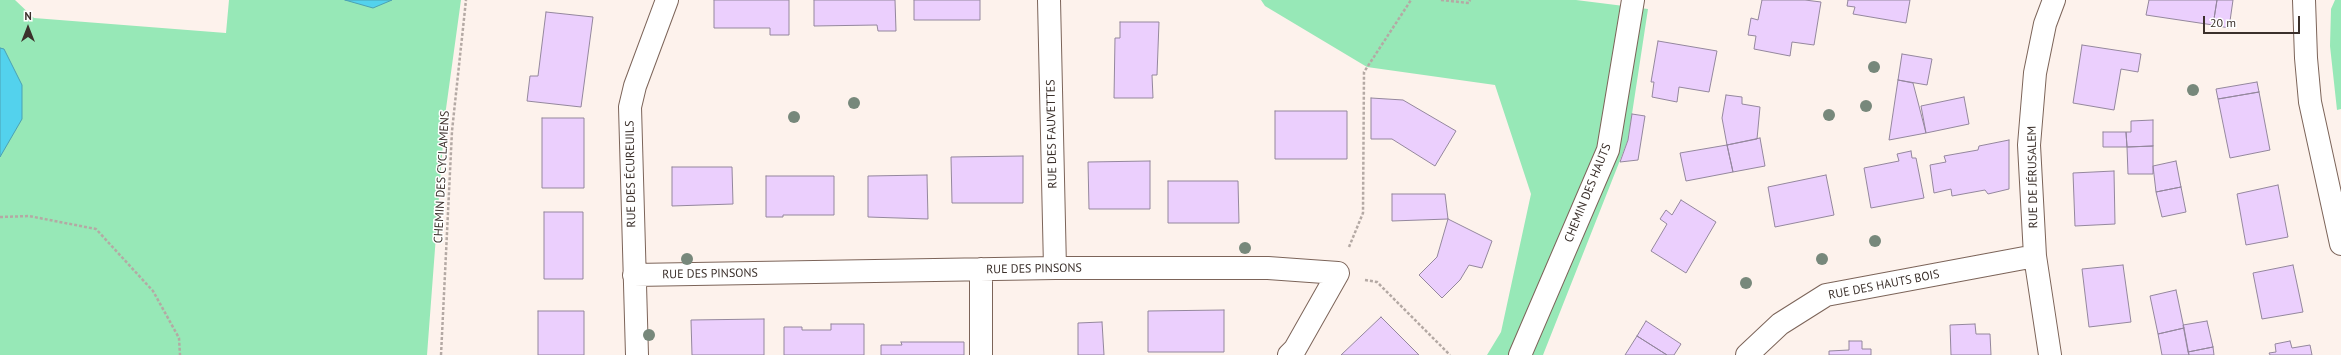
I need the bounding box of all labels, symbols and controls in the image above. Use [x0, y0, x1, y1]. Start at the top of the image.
north arrow [8, 8, 48, 48]
scale bar [2205, 8, 2302, 34]
text: N [24, 9, 32, 23]
text: 20 m [2210, 15, 2236, 30]
street label: RUE DES FAUVETTES [1044, 79, 1060, 189]
street label: CHEMIN DES CYCLAMENS [431, 110, 453, 244]
street label: RUE DES ÉCUREUILS [623, 120, 639, 228]
street label: RUE DE JÉRUSALEM [2025, 126, 2041, 228]
street label: CHEMIN DES HAUTS [1562, 141, 1614, 245]
street label: RUE DES PINSONS [986, 261, 1082, 277]
street label: RUE DES PINSONS [662, 266, 758, 282]
street label: RUE DES HAUTS BOIS [1827, 267, 1941, 303]

